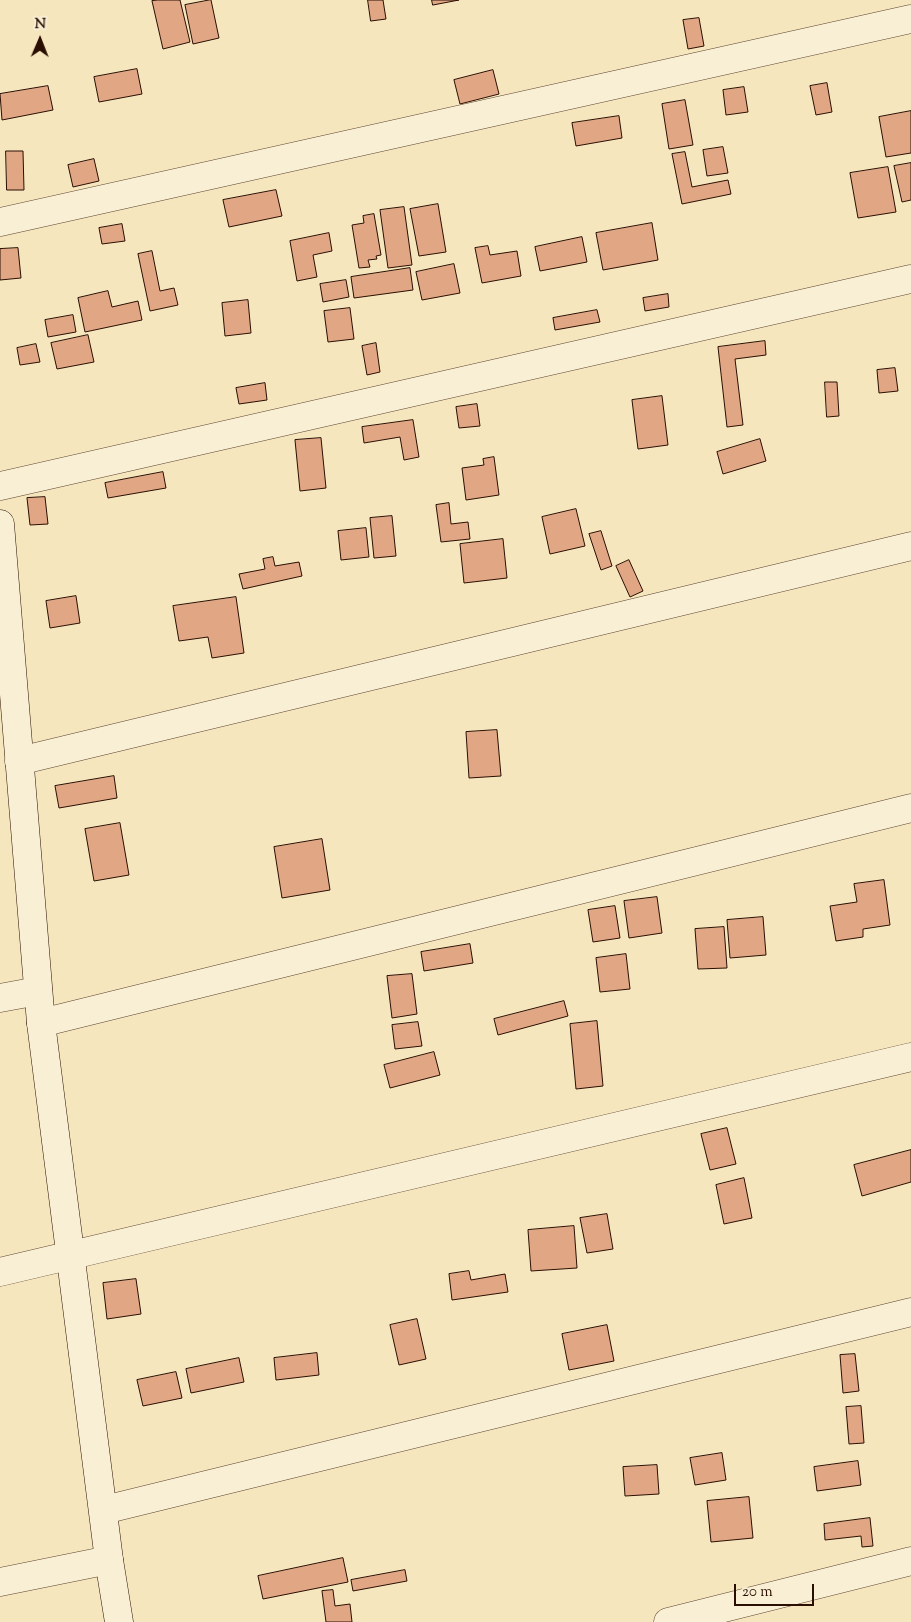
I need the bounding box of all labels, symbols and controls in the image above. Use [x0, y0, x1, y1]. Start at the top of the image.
north arrow [15, 15, 65, 65]
text: N [34, 15, 46, 35]
scale bar [736, 1574, 816, 1606]
text: 20 m [742, 1582, 773, 1603]

